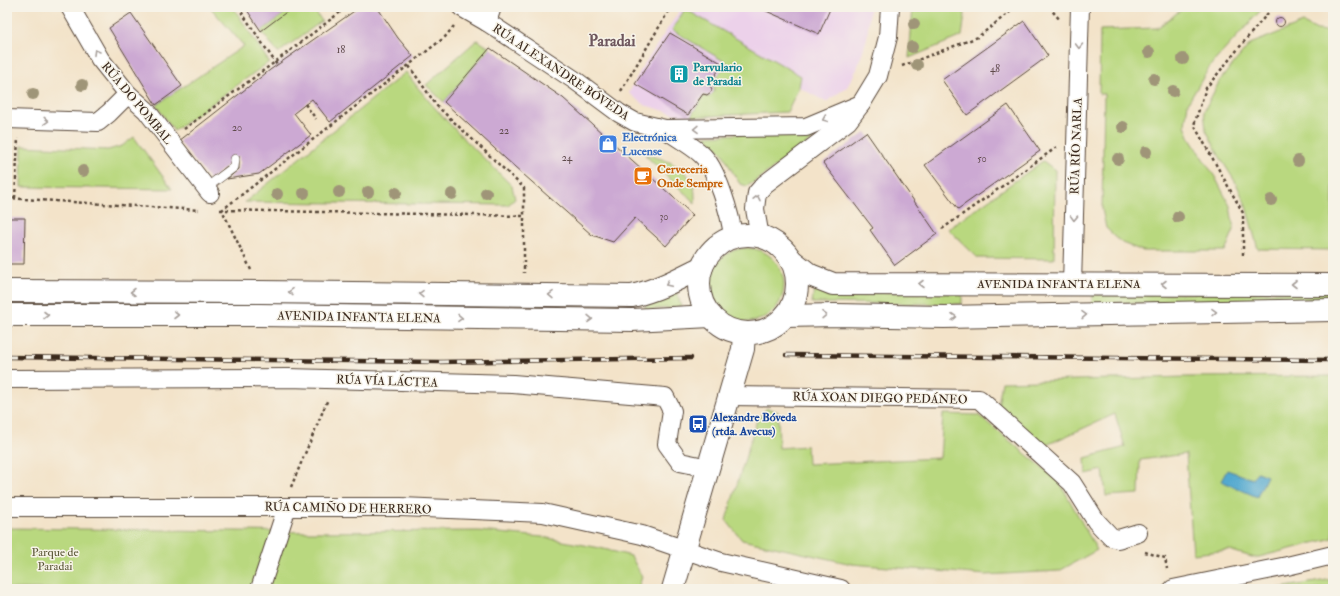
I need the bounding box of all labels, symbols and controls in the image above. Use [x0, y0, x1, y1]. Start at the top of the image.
street label: RÚA ALEXANDRE BÓVEDA [489, 21, 632, 124]
district label: Paradai [589, 31, 636, 51]
one-way arrow [1075, 43, 1083, 49]
house number: 18 [337, 44, 345, 56]
one-way arrow [93, 49, 100, 56]
street label: RÚA DO POMBAL [98, 59, 176, 148]
place label: Parvulario de Paradai [693, 60, 742, 89]
building icon: Parvulario de Paradai [668, 63, 690, 85]
house number: 48 [990, 63, 1000, 75]
street label: RÚA RÍO NARLA [1067, 97, 1086, 195]
one-way arrow [821, 115, 828, 123]
one-way arrow [43, 117, 49, 125]
house number: 20 [232, 122, 242, 134]
house number: 22 [499, 125, 509, 137]
one-way arrow [693, 125, 699, 133]
place label: Electrónica Lucense [622, 130, 678, 159]
shop icon: Electrónica Lucense [597, 133, 619, 155]
house number: 24 [562, 152, 573, 164]
house number: 50 [977, 153, 987, 165]
place label: Cerveceria Onde Sempre [657, 162, 724, 191]
cafe icon: Cerveceria Onde Sempre [632, 165, 654, 187]
one-way arrow [752, 195, 760, 202]
house number: 30 [660, 211, 668, 223]
one-way arrow [1070, 215, 1078, 221]
street label: AVENIDA INFANTA ELENA [976, 277, 1141, 292]
one-way arrow [665, 279, 672, 287]
one-way arrow [918, 280, 924, 288]
one-way arrow [1161, 280, 1167, 288]
one-way arrow [1291, 280, 1297, 288]
one-way arrow [130, 288, 136, 296]
one-way arrow [288, 288, 294, 296]
one-way arrow [418, 290, 424, 298]
one-way arrow [548, 291, 554, 299]
one-way arrow [1211, 308, 1217, 317]
street label: AVENIDA INFANTA ELENA [276, 309, 441, 326]
one-way arrow [43, 311, 49, 319]
one-way arrow [173, 311, 179, 319]
one-way arrow [821, 311, 827, 319]
one-way arrow [1081, 311, 1087, 319]
one-way arrow [951, 313, 957, 321]
one-way arrow [457, 314, 463, 322]
one-way arrow [587, 315, 593, 323]
street label: RÚA VÍA LÁCTEA [336, 372, 439, 391]
street label: RÚA XOAN DIEGO PEDÁNEO [792, 389, 968, 408]
place label: Alexandre Bóveda (rtda. Avecus) [711, 410, 797, 439]
bus stop icon: Alexandre Bóveda (rtda. Avecus) [687, 413, 709, 435]
street label: RÚA CAMIÑO DE HERRERO [264, 500, 432, 517]
park label: Parque de Paradai [31, 545, 79, 574]

